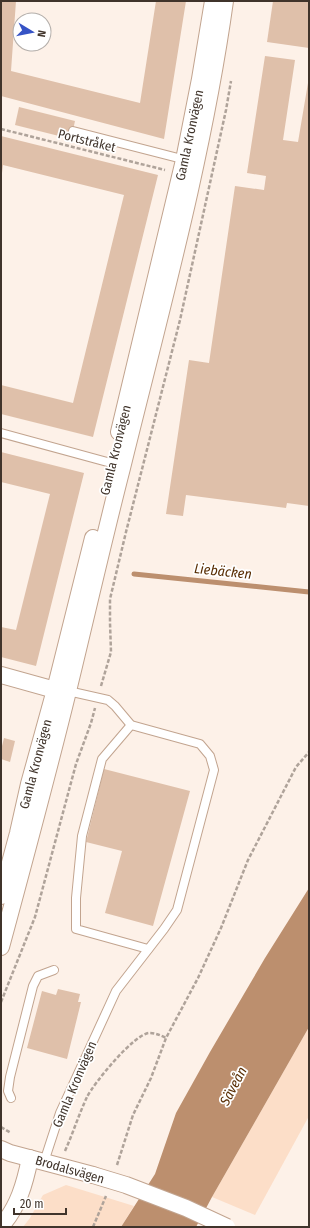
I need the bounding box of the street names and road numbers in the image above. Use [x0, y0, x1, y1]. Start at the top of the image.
street label: Gamla Kronvägen [173, 88, 206, 182]
street label: Portstråket [56, 126, 118, 155]
street label: Gamla Kronvägen [97, 404, 134, 497]
street label: Gamla Kronvägen [16, 718, 55, 811]
street label: Gamla Kronvägen [50, 1039, 99, 1130]
street label: Brodalsvägen [34, 1152, 106, 1186]

